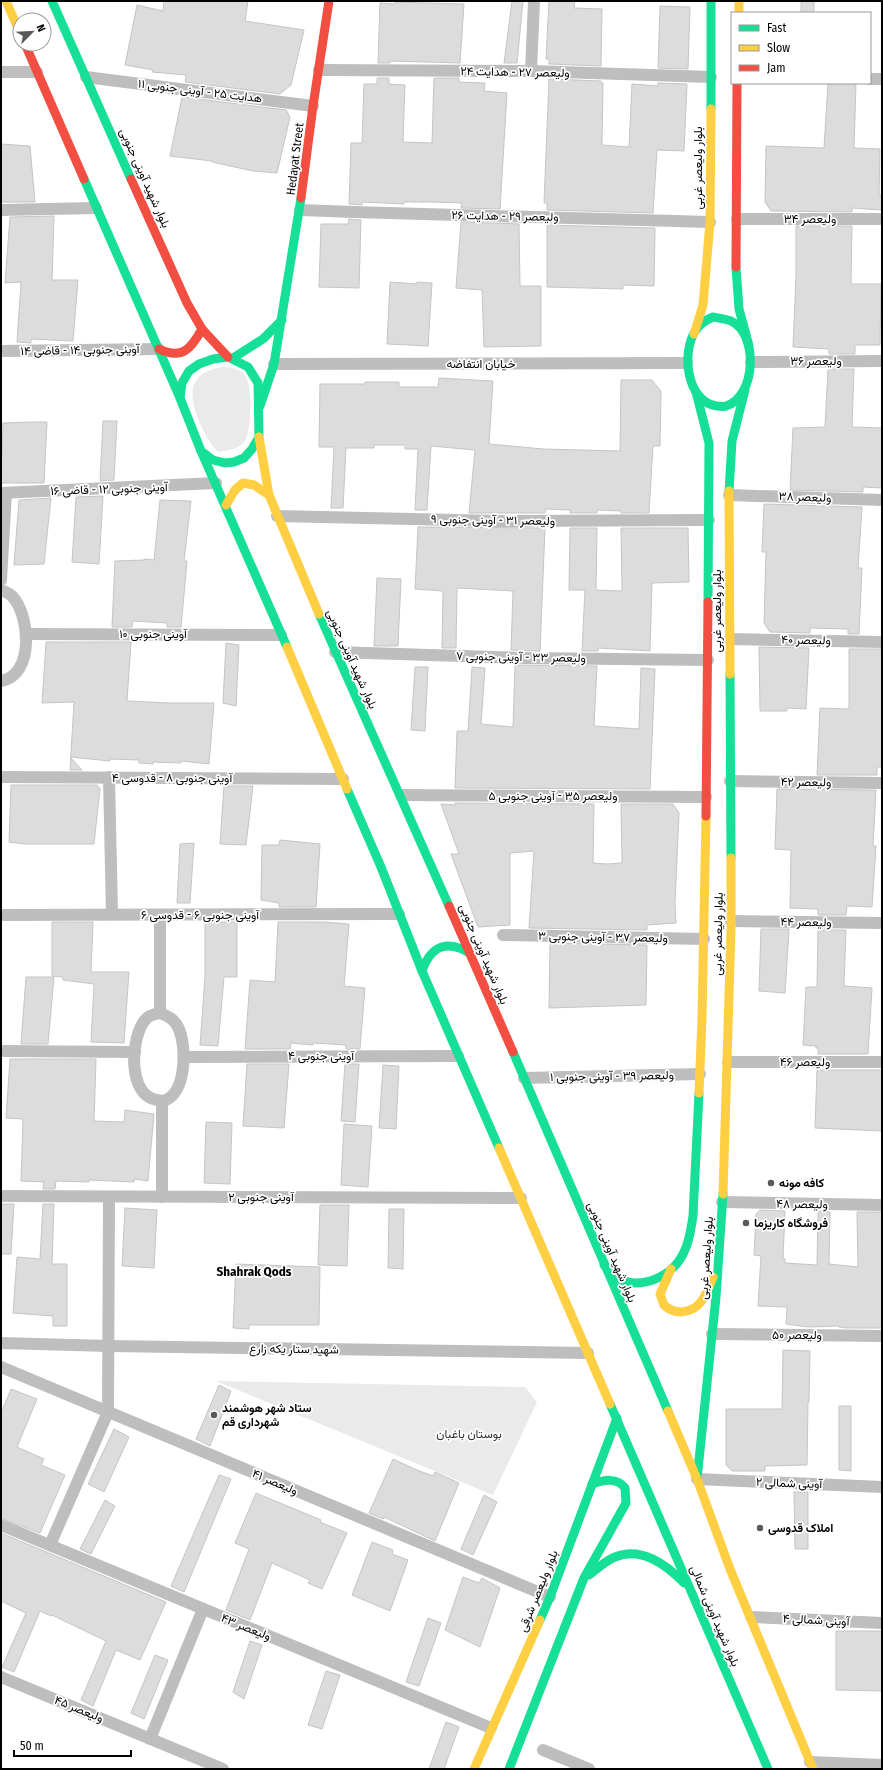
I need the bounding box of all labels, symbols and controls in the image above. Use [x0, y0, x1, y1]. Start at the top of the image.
north arrow [12, 12, 52, 52]
legend [731, 12, 871, 84]
text: Fast [767, 21, 786, 35]
text: N [33, 22, 48, 34]
text: Slow [767, 41, 790, 55]
text: Jam [767, 61, 785, 75]
street label: ولیعصر ۲۷ - هدایت ۲۴ [460, 64, 570, 81]
street label: هدایت ۲۵ - آوینی جنوبی ۱۱ [137, 76, 263, 107]
street label: Hedayat Street [284, 122, 306, 196]
street label: بلوار شهید آوینی جنوبی [116, 126, 173, 230]
street label: بلوار ولیعصر غربی [691, 126, 706, 210]
street label: ولیعصر ۲۹ - هدایت ۲۶ [451, 208, 559, 225]
street label: ولیعصر ۳۴ [784, 212, 836, 227]
street label: آوینی جنوبی ۱۴ - قاضی ۱۴ [20, 342, 141, 359]
street label: ولیعصر ۳۶ [790, 354, 842, 369]
street label: خیابان انتفاضه [446, 357, 516, 371]
street label: آوینی جنوبی ۱۲ - قاضی ۱۶ [50, 480, 169, 499]
street label: ولیعصر ۳۸ [778, 489, 832, 506]
street label: ولیعصر ۳۱ - آوینی جنوبی ۹ [431, 512, 555, 529]
street label: بلوار ولیعصر غربی [710, 569, 725, 653]
street label: بلوار شهید آوینی جنوبی [323, 607, 380, 711]
street label: آوینی جنوبی ۱۰ [119, 627, 188, 642]
street label: ولیعصر ۴۰ [781, 633, 831, 648]
street label: ولیعصر ۳۳ - آوینی جنوبی ۷ [456, 649, 586, 666]
street label: آوینی جنوبی ۸ - قدوسی ۴ [112, 771, 233, 786]
street label: ولیعصر ۴۲ [780, 775, 832, 790]
street label: ولیعصر ۳۵ - آوینی جنوبی ۵ [488, 789, 618, 804]
street label: بلوار ولیعصر غربی [710, 892, 727, 976]
street label: بلوار شهید آوینی جنوبی [456, 902, 511, 1007]
street label: آوینی جنوبی ۶ - قدوسی ۶ [141, 908, 260, 923]
street label: ولیعصر ۴۴ [780, 915, 832, 930]
street label: ولیعصر ۳۷ - آوینی جنوبی ۳ [538, 929, 668, 946]
street label: آوینی جنوبی ۴ [288, 1049, 355, 1064]
street label: ولیعصر ۴۶ [780, 1055, 830, 1070]
street label: ولیعصر ۳۹ - آوینی جنوبی ۱ [550, 1068, 674, 1085]
place label: کافه مونه [779, 1176, 825, 1191]
marker: کافه مونه [766, 1178, 776, 1188]
street label: آوینی جنوبی ۲ [228, 1190, 295, 1205]
street label: ولیعصر ۴۸ [776, 1197, 828, 1212]
street label: بلوار شهید آوینی جنوبی [584, 1200, 639, 1305]
street label: بلوار ولیعصر غربی [696, 1216, 717, 1300]
place label: فروشگاه کاریزما [754, 1216, 828, 1231]
marker: فروشگاه کاریزما [741, 1218, 751, 1228]
district label: Shahrak Qods [217, 1264, 292, 1279]
street label: ولیعصر ۵۰ [772, 1328, 822, 1343]
street label: شهید ستار یکه زارع [249, 1341, 339, 1359]
place label: ستاد شهر هوشمند شهرداری قم [222, 1401, 312, 1430]
marker: ستاد شهر هوشمند شهرداری قم [209, 1410, 219, 1420]
park label: بوستان باغبان [436, 1427, 502, 1442]
street label: ولیعصر ۴۱ [250, 1466, 300, 1499]
street label: آوینی شمالی ۲ [756, 1475, 824, 1492]
place label: املاک قدوسی [768, 1521, 833, 1536]
marker: املاک قدوسی [755, 1523, 765, 1533]
street label: بلوار ولیعصر شرقی [515, 1548, 562, 1634]
street label: بلوار شهید آوینی شمالی [686, 1563, 743, 1669]
street label: ولیعصر ۴۳ [219, 1611, 273, 1644]
street label: آوینی شمالی ۴ [782, 1611, 851, 1630]
street label: ولیعصر ۴۵ [52, 1693, 106, 1726]
scale bar [14, 1732, 131, 1758]
text: 50 m [20, 1739, 44, 1753]

